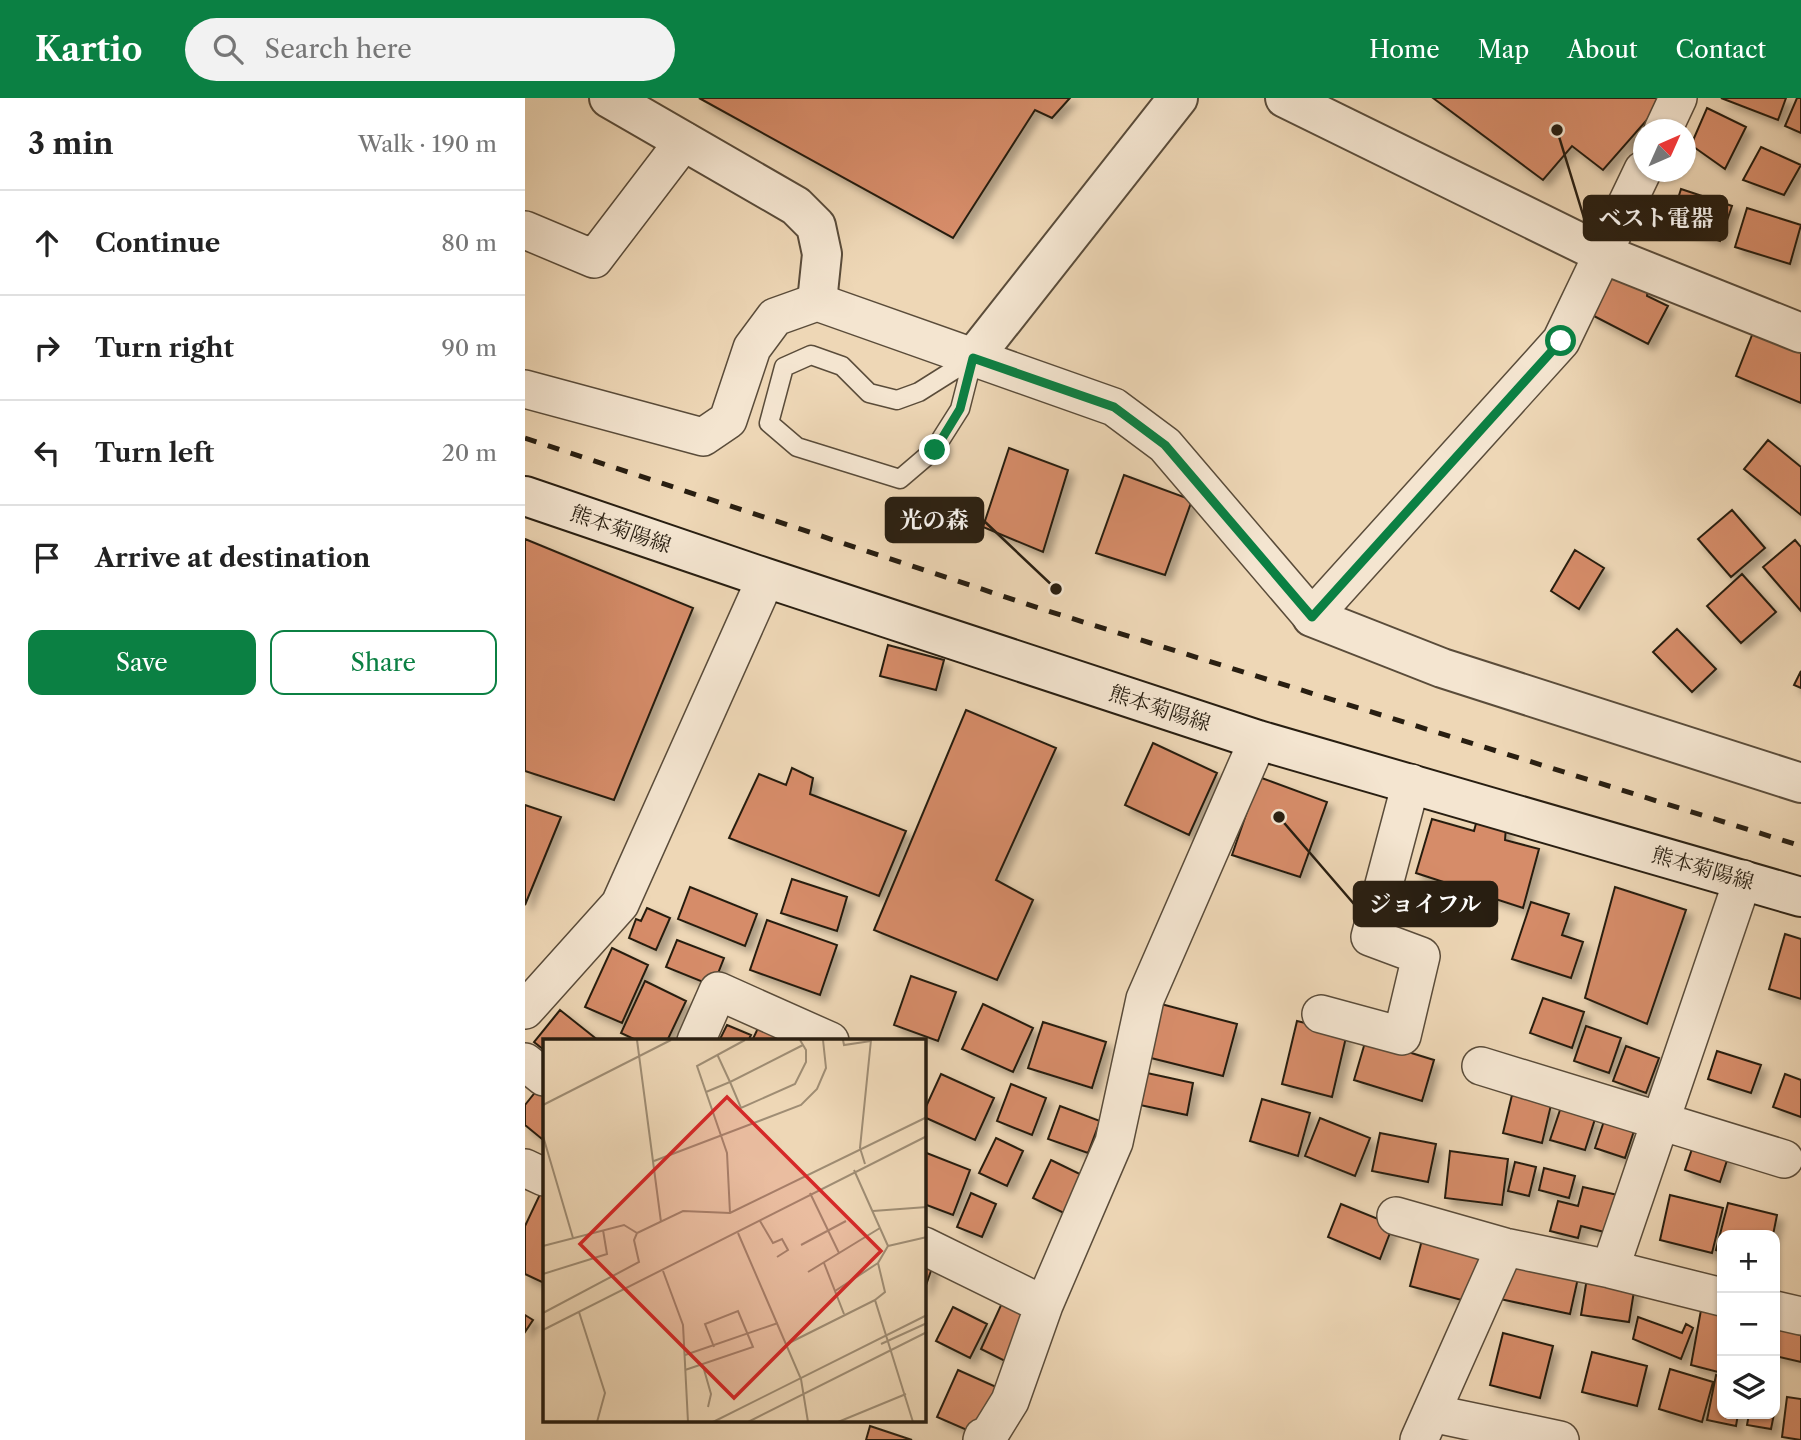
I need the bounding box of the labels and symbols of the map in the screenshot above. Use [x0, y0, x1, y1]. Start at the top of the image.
north arrow [1633, 119, 1696, 182]
callout: ベスト電器 [1584, 196, 1727, 240]
text: ベスト電器 [1599, 204, 1714, 232]
route start [1545, 325, 1576, 356]
route end [919, 434, 950, 465]
callout: 光の森 [886, 498, 983, 542]
street label: 熊本菊陽線 [567, 500, 675, 558]
text: 光の森 [900, 506, 969, 534]
street label: 熊本菊陽線 [1106, 680, 1214, 736]
street label: 熊本菊陽線 [1649, 842, 1757, 894]
callout: ジョイフル [1354, 882, 1497, 926]
text: ジョイフル [1369, 890, 1481, 918]
inset map [543, 1039, 926, 1422]

